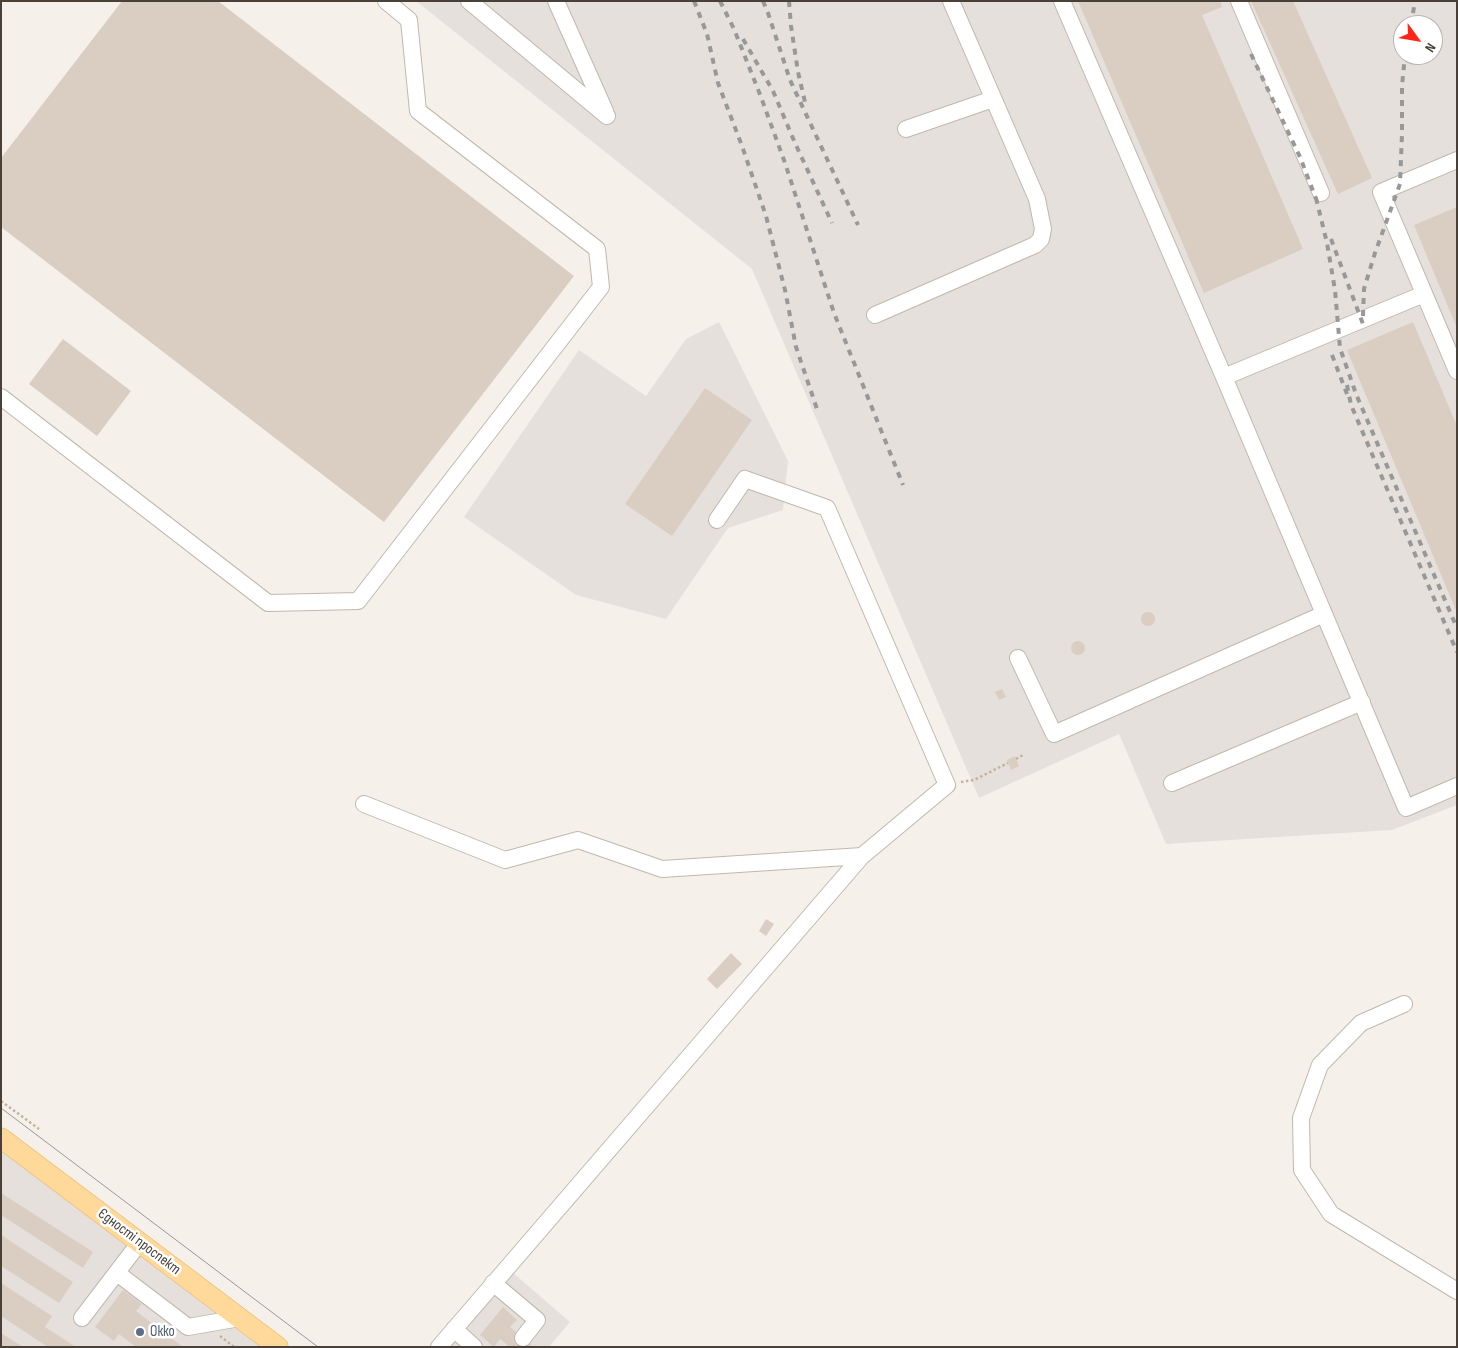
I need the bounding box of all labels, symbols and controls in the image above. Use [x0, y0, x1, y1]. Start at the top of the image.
north arrow [1393, 15, 1443, 65]
text: N [1421, 40, 1439, 55]
street label: Єдності проспект [94, 1205, 184, 1279]
place label: Окко [150, 1323, 175, 1341]
marker: Окко [134, 1326, 146, 1338]

